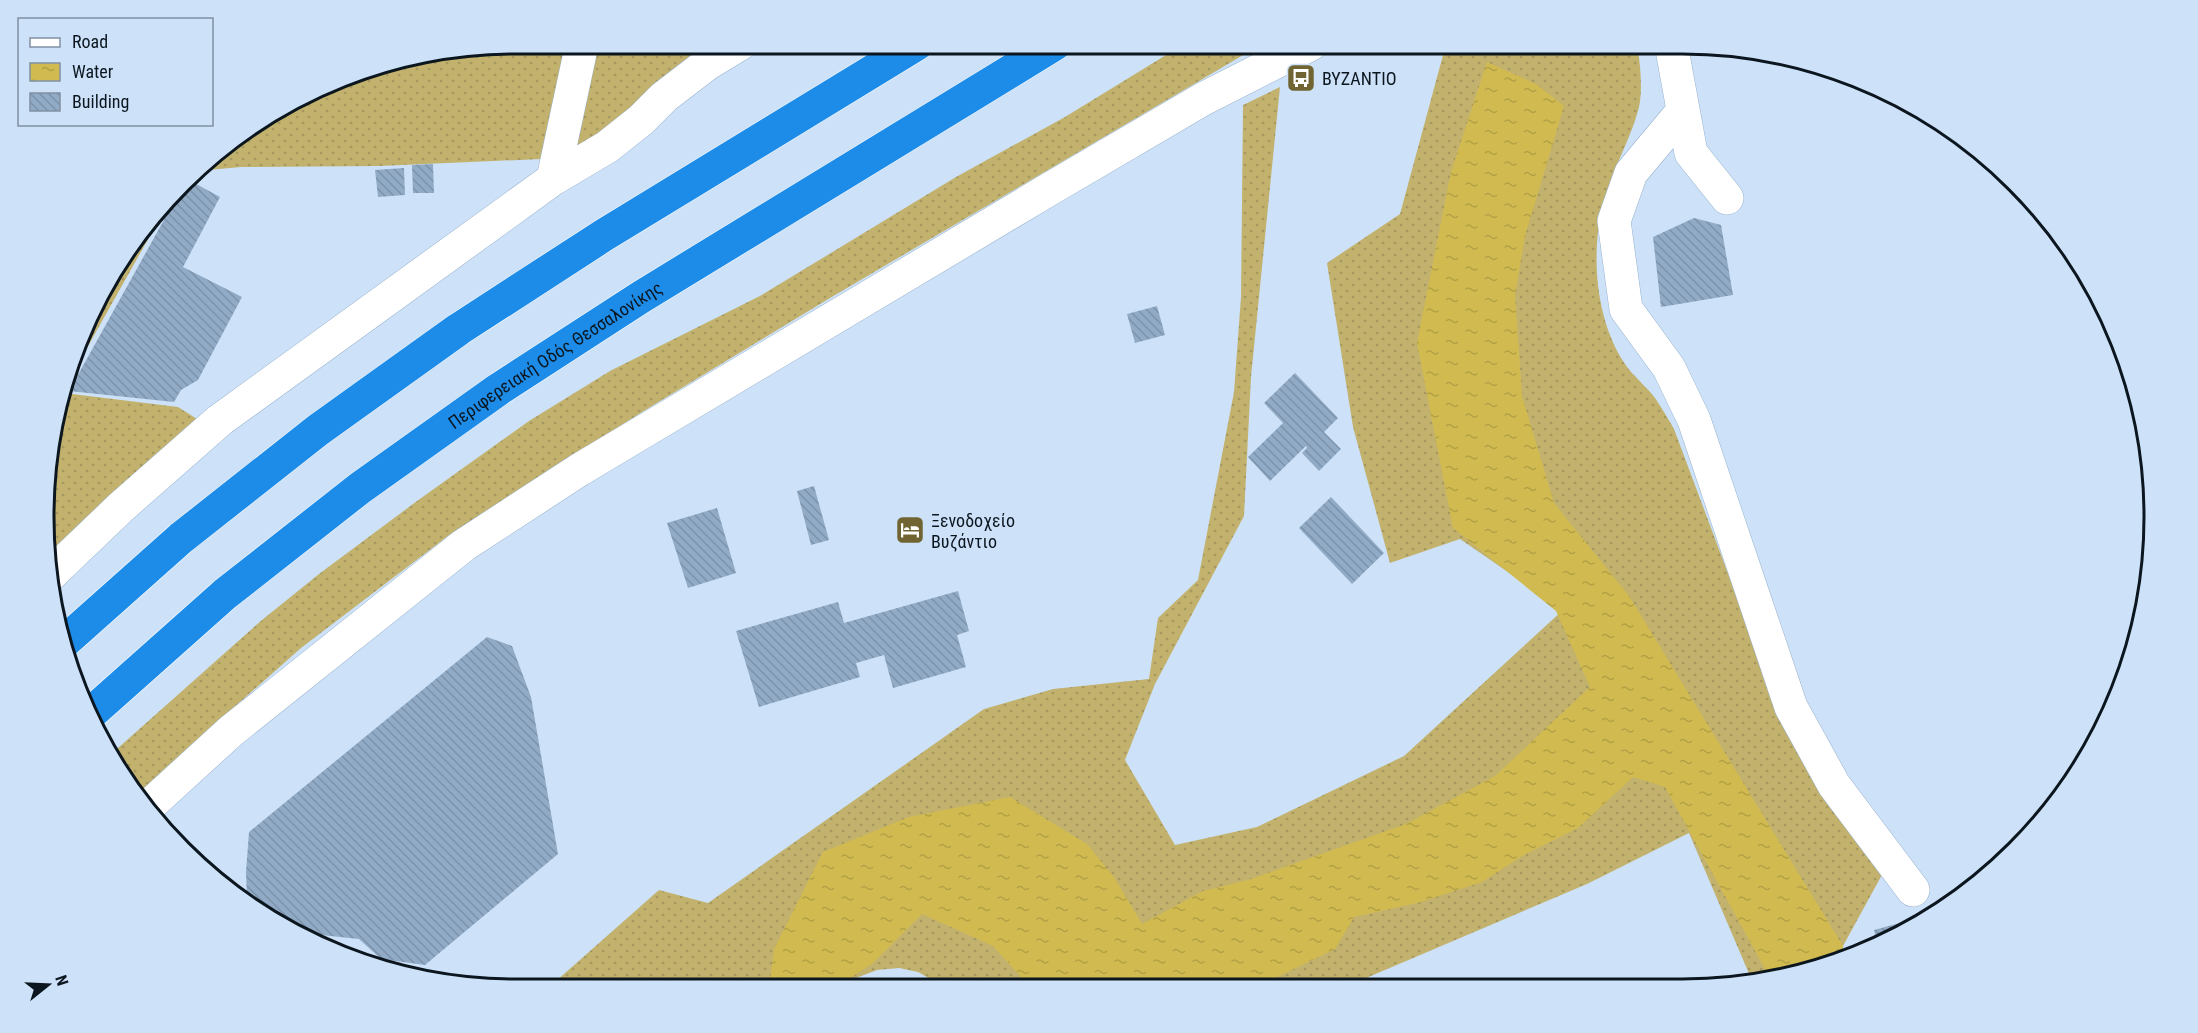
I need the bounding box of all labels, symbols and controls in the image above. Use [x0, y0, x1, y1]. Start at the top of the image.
legend [18, 18, 213, 126]
text: Road [72, 31, 108, 52]
text: Water [72, 61, 114, 82]
bus stop icon: ΒΥΖΑΝΤΙΟ [1285, 62, 1317, 94]
place label: ΒΥΖΑΝΤΙΟ [1322, 68, 1397, 89]
text: Building [72, 91, 129, 112]
street label: Περιφερειακή Οδός Θεσσαλονίκης [444, 276, 666, 433]
place label: Ξενοδοχείο Βυζάντιο [931, 510, 1015, 552]
hotel icon: Ξενοδοχείο Βυζάντιο [894, 514, 926, 546]
north arrow [18, 955, 78, 1015]
text: N [51, 973, 72, 988]

